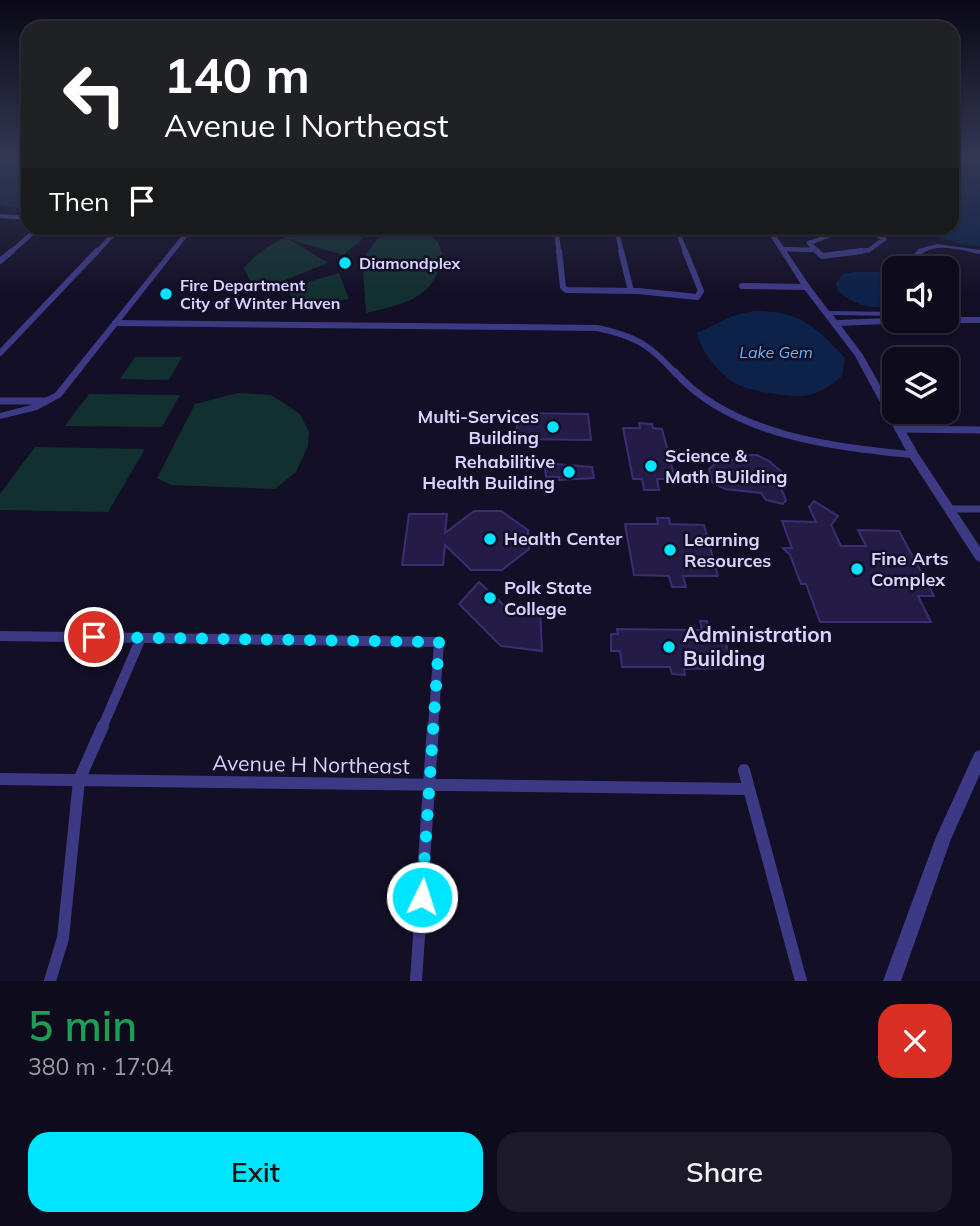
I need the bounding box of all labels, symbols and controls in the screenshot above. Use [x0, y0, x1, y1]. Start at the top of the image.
text: 140 m [164, 44, 310, 105]
icon: left [49, 49, 140, 140]
text: Avenue I Northeast [164, 105, 449, 145]
icon: arrive [123, 182, 161, 220]
text: Then [49, 185, 109, 218]
place label: Diamondplex [359, 253, 461, 273]
marker: Diamondplex [337, 255, 353, 271]
map controls [882, 256, 959, 424]
button: sound [882, 256, 959, 333]
place label: Fire Department City of Winter Haven [180, 275, 340, 313]
marker: Fire Department City of Winter Haven [158, 286, 174, 302]
water label: Lake Gem [739, 342, 813, 362]
button: layers [882, 347, 959, 424]
place label: Multi-Services Building [418, 405, 539, 449]
marker: Multi-Services Building [545, 419, 561, 435]
place label: Science & Math BUilding [665, 444, 787, 488]
place label: Rehabilitive Health Building [422, 450, 555, 494]
marker: Science & Math BUilding [643, 458, 659, 474]
marker: Rehabilitive Health Building [561, 464, 577, 480]
place label: Health Center [504, 527, 623, 550]
place label: Learning Resources [684, 528, 771, 572]
marker: Health Center [482, 531, 498, 547]
marker: Learning Resources [662, 542, 678, 558]
place label: Fine Arts Complex [871, 547, 949, 591]
marker: Fine Arts Complex [849, 561, 865, 577]
place label: Polk State College [504, 576, 592, 620]
marker: Polk State College [482, 590, 498, 606]
pin [64, 607, 124, 667]
icon: arrive [75, 618, 113, 656]
place label: Administration Building [683, 621, 832, 671]
marker: Administration Building [661, 639, 677, 655]
street label: Avenue H Northeast [212, 749, 410, 779]
position arrow [385, 860, 459, 934]
text: 5 min [28, 999, 137, 1052]
button: close [878, 1004, 952, 1078]
text: 380 m · 17:04 [28, 1052, 173, 1081]
button: Exit [28, 1132, 483, 1212]
button: Share [497, 1132, 952, 1212]

